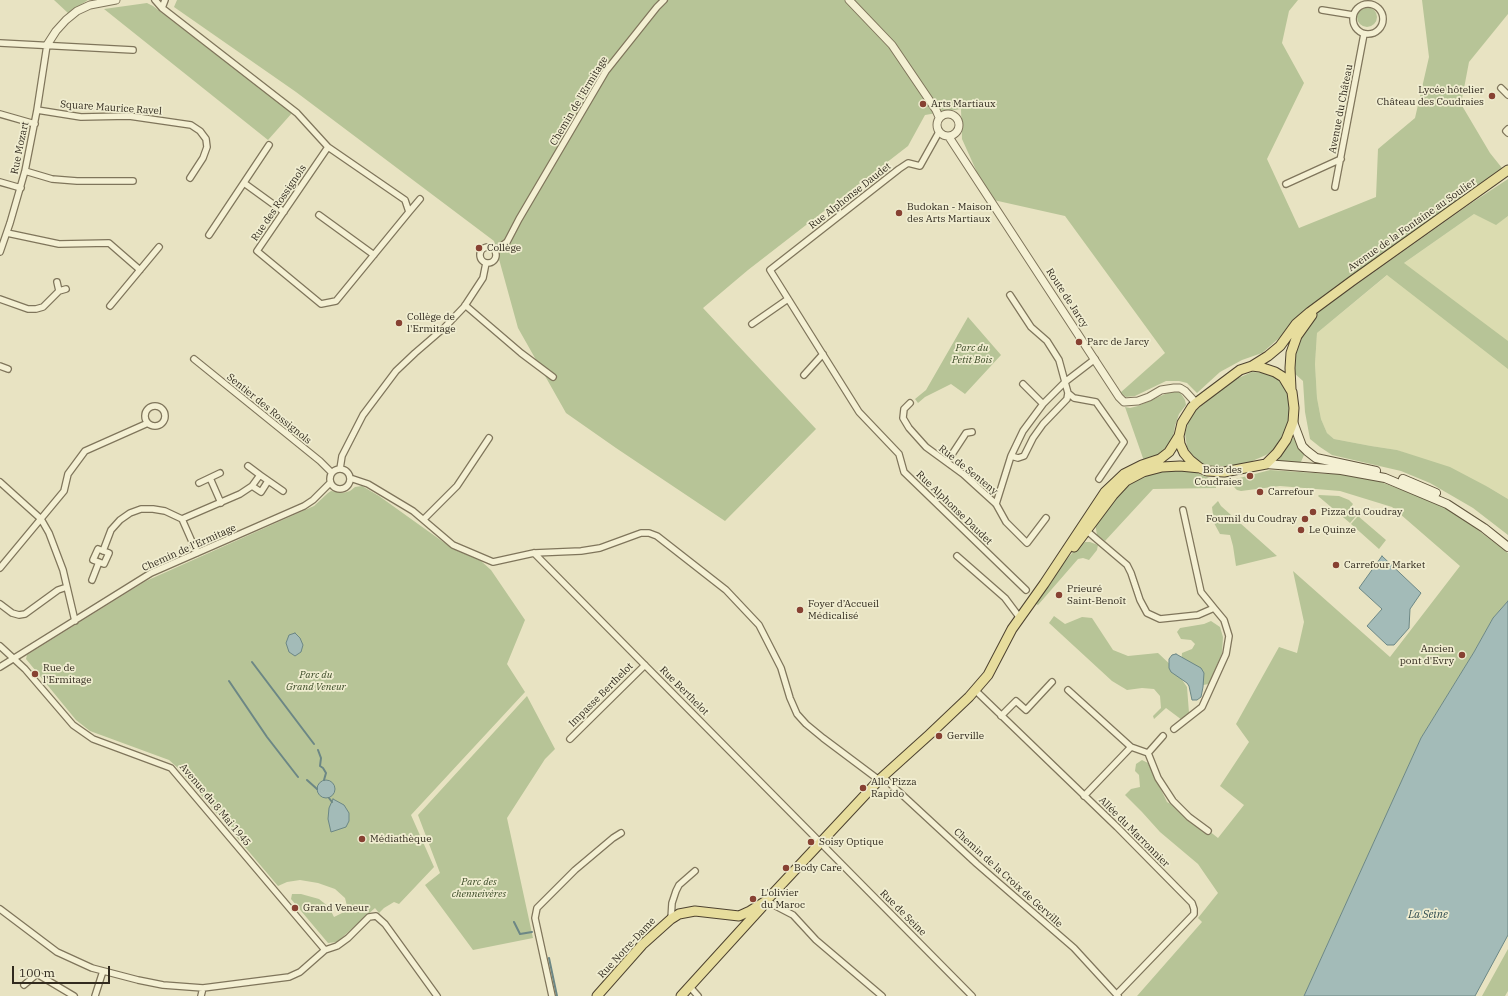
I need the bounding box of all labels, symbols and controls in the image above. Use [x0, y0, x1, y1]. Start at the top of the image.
street label: Chemin de l'Ermitage [548, 54, 610, 148]
street label: Avenue du Château [1326, 63, 1356, 155]
place label: Lycée hôtelier Château des Coudraies [1377, 84, 1484, 108]
marker: Lycée hôtelier Château des Coudraies [1487, 91, 1497, 101]
street label: Square Maurice Ravel [60, 98, 162, 118]
place label: Arts Martiaux [931, 98, 996, 110]
marker: Arts Martiaux [918, 99, 928, 109]
street label: Rue Mozart [9, 121, 31, 175]
street label: Rue Alphonse Daudet [807, 160, 893, 232]
street label: Rue des Rossignols [249, 163, 309, 243]
street label: Avenue de la Fontaine au Soulier [1346, 176, 1478, 274]
place label: Budokan - Maison des Arts Martiaux [907, 201, 992, 224]
marker: Budokan - Maison des Arts Martiaux [894, 208, 904, 218]
place label: Collège [487, 242, 521, 254]
marker: Collège [474, 243, 484, 253]
street label: Route de Jarcy [1043, 266, 1091, 330]
place label: Collège de l'Ermitage [407, 311, 456, 334]
marker: Collège de l'Ermitage [394, 318, 404, 328]
place label: Parc de Jarcy [1087, 336, 1149, 348]
marker: Parc de Jarcy [1074, 337, 1084, 347]
park label: Parc du Petit Bois [952, 342, 992, 366]
street label: Sentier des Rossignols [224, 371, 314, 447]
street label: Rue de Senteny [936, 443, 1000, 497]
place label: Bois des Coudraies [1194, 464, 1242, 488]
street label: Rue Alphonse Daudet [914, 469, 994, 547]
marker: Bois des Coudraies [1245, 471, 1255, 481]
place label: Carrefour [1268, 486, 1314, 498]
marker: Carrefour [1255, 487, 1265, 497]
place label: Pizza du Coudray [1321, 506, 1402, 518]
marker: Pizza du Coudray [1308, 507, 1318, 517]
place label: Fournil du Coudray [1206, 513, 1297, 525]
marker: Fournil du Coudray [1300, 514, 1310, 524]
street label: Chemin de l'Ermitage [140, 522, 238, 574]
place label: Le Quinze [1309, 524, 1356, 536]
marker: Le Quinze [1296, 525, 1306, 535]
place label: Carrefour Market [1344, 559, 1425, 571]
marker: Carrefour Market [1331, 560, 1341, 570]
place label: Prieuré Saint-Benoît [1067, 583, 1126, 606]
marker: Prieuré Saint-Benoît [1054, 590, 1064, 600]
place label: Foyer d’Accueil Médicalisé [808, 598, 879, 622]
marker: Foyer d’Accueil Médicalisé [795, 605, 805, 615]
place label: Ancien pont d'Evry [1400, 643, 1454, 666]
marker: Ancien pont d'Evry [1457, 650, 1467, 660]
street label: Impasse Berthelot [566, 660, 636, 730]
place label: Rue de l'Ermitage [43, 662, 92, 686]
street label: Rue Berthelot [657, 664, 711, 718]
marker: Rue de l'Ermitage [30, 669, 40, 679]
park label: Parc du Grand Veneur [286, 669, 346, 692]
place label: Gerville [947, 730, 984, 742]
marker: Gerville [934, 731, 944, 741]
street label: Avenue du 8 Mai 1945 [177, 761, 253, 849]
place label: Allo Pizza Rapido [871, 776, 917, 800]
marker: Allo Pizza Rapido [858, 783, 868, 793]
street label: Allée du Marronnier [1096, 794, 1172, 870]
street label: Chemin de la Croix de Gerville [951, 826, 1065, 930]
place label: Médiathèque [370, 833, 432, 845]
marker: Médiathèque [357, 834, 367, 844]
place label: Soisy Optique [819, 836, 884, 848]
marker: Soisy Optique [806, 837, 816, 847]
place label: Body Care [794, 862, 842, 874]
marker: Body Care [781, 863, 791, 873]
park label: Parc des chenneivères [452, 876, 506, 900]
place label: L'olivier du Maroc [761, 887, 805, 910]
street label: Rue de Seine [877, 887, 929, 939]
marker: L'olivier du Maroc [748, 894, 758, 904]
place label: Grand Veneur [303, 902, 369, 914]
marker: Grand Veneur [290, 903, 300, 913]
water label: La Seine [1408, 908, 1448, 922]
street label: Rue Notre-Dame [596, 915, 658, 981]
scale bar [14, 958, 112, 984]
text: 100 m [19, 965, 55, 980]

